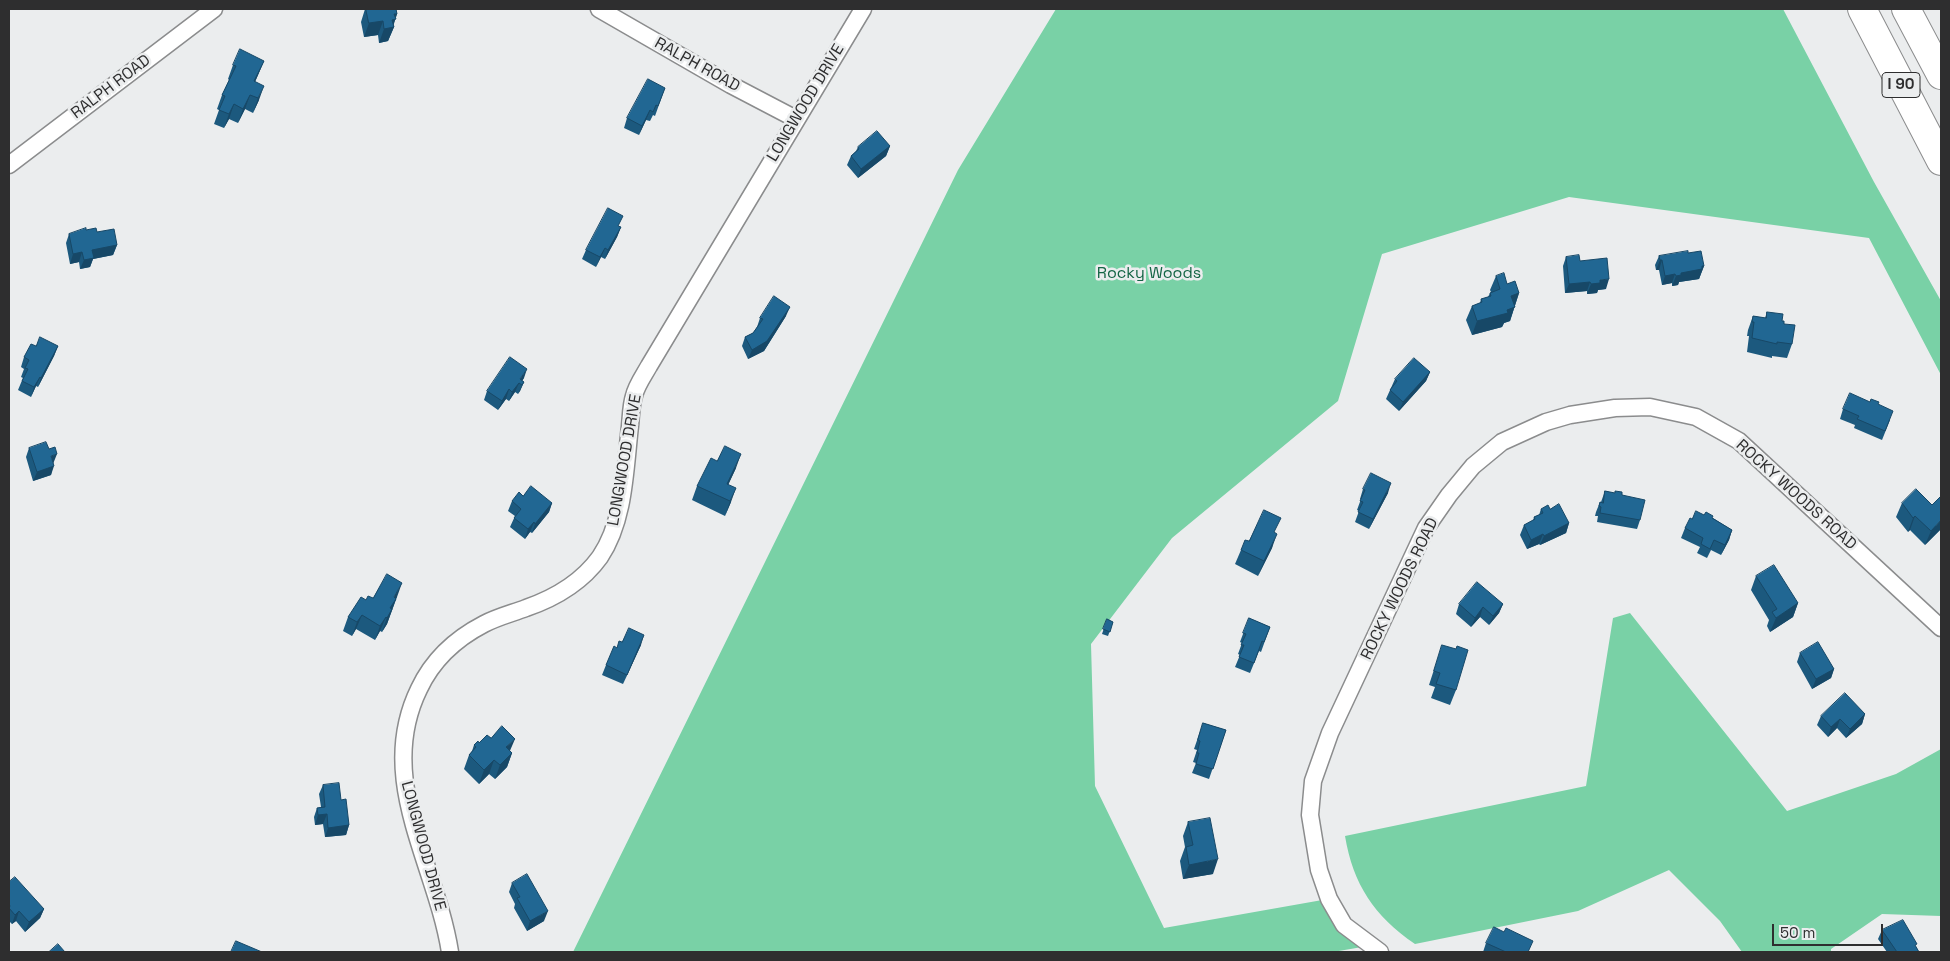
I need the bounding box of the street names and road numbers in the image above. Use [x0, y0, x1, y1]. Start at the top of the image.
street label: RALPH ROAD [651, 34, 743, 96]
street label: LONGWOOD DRIVE [763, 41, 849, 165]
street label: RALPH ROAD [67, 51, 155, 123]
road number: I 90 [1882, 72, 1920, 98]
street label: LONGWOOD DRIVE [604, 393, 646, 527]
street label: ROCKY WOODS ROAD [1732, 436, 1860, 554]
street label: ROCKY WOODS ROAD [1357, 515, 1443, 663]
street label: LONGWOOD DRIVE [396, 779, 450, 913]

